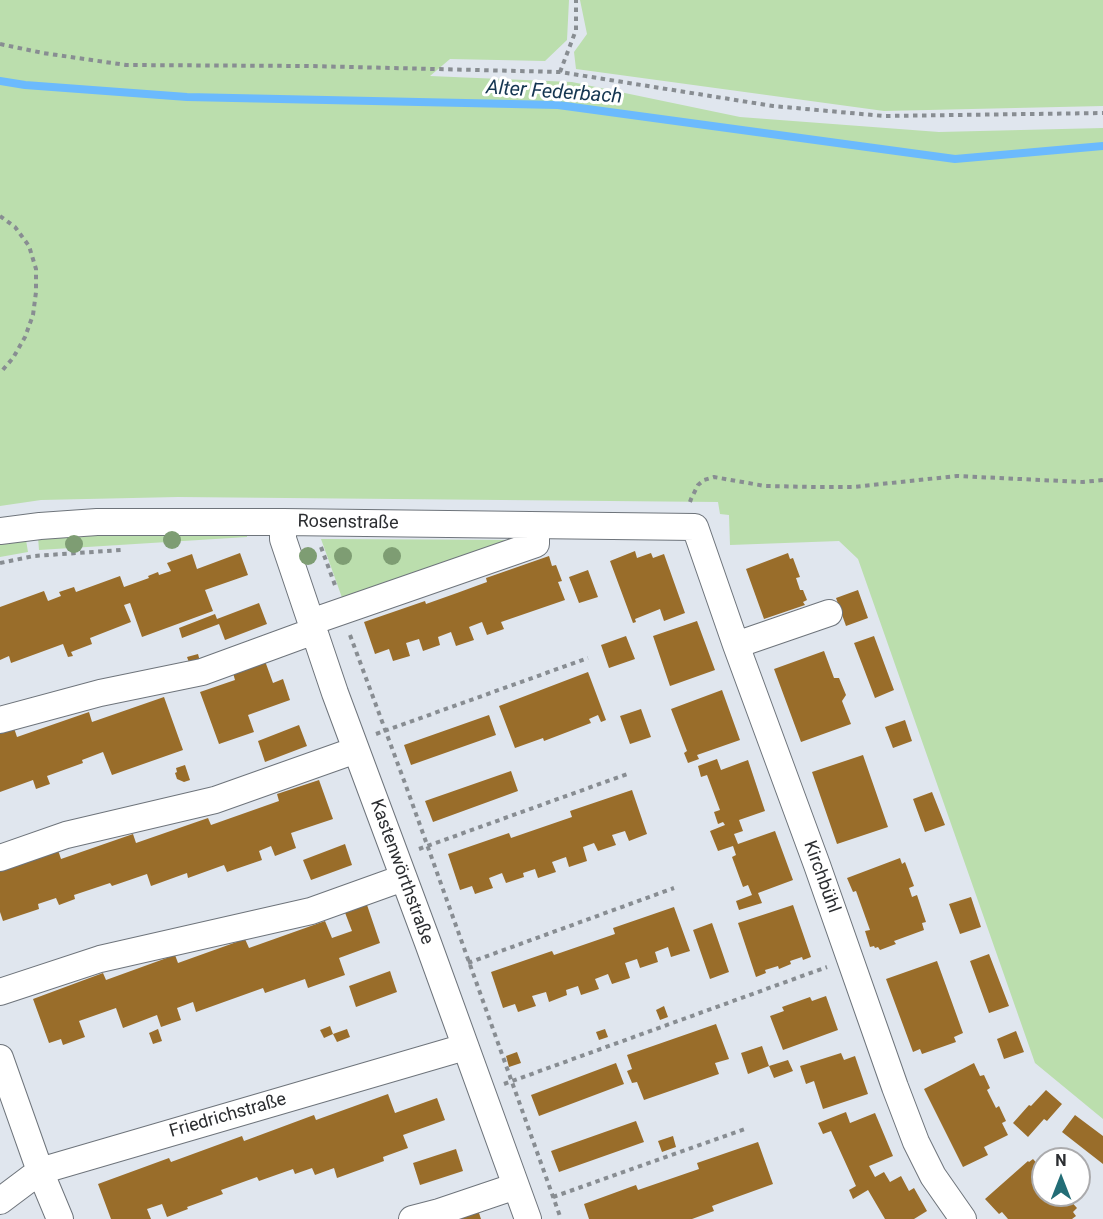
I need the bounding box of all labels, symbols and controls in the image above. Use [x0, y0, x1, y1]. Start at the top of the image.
water label: Alter Federbach [485, 76, 623, 110]
street label: Rosenstraße [297, 511, 399, 535]
street label: Kastenwörthstraße [365, 796, 437, 948]
street label: Kirchbühl [798, 838, 844, 916]
street label: Friedrichstraße [167, 1089, 289, 1143]
north arrow [1031, 1147, 1091, 1207]
text: N [1055, 1151, 1067, 1170]

